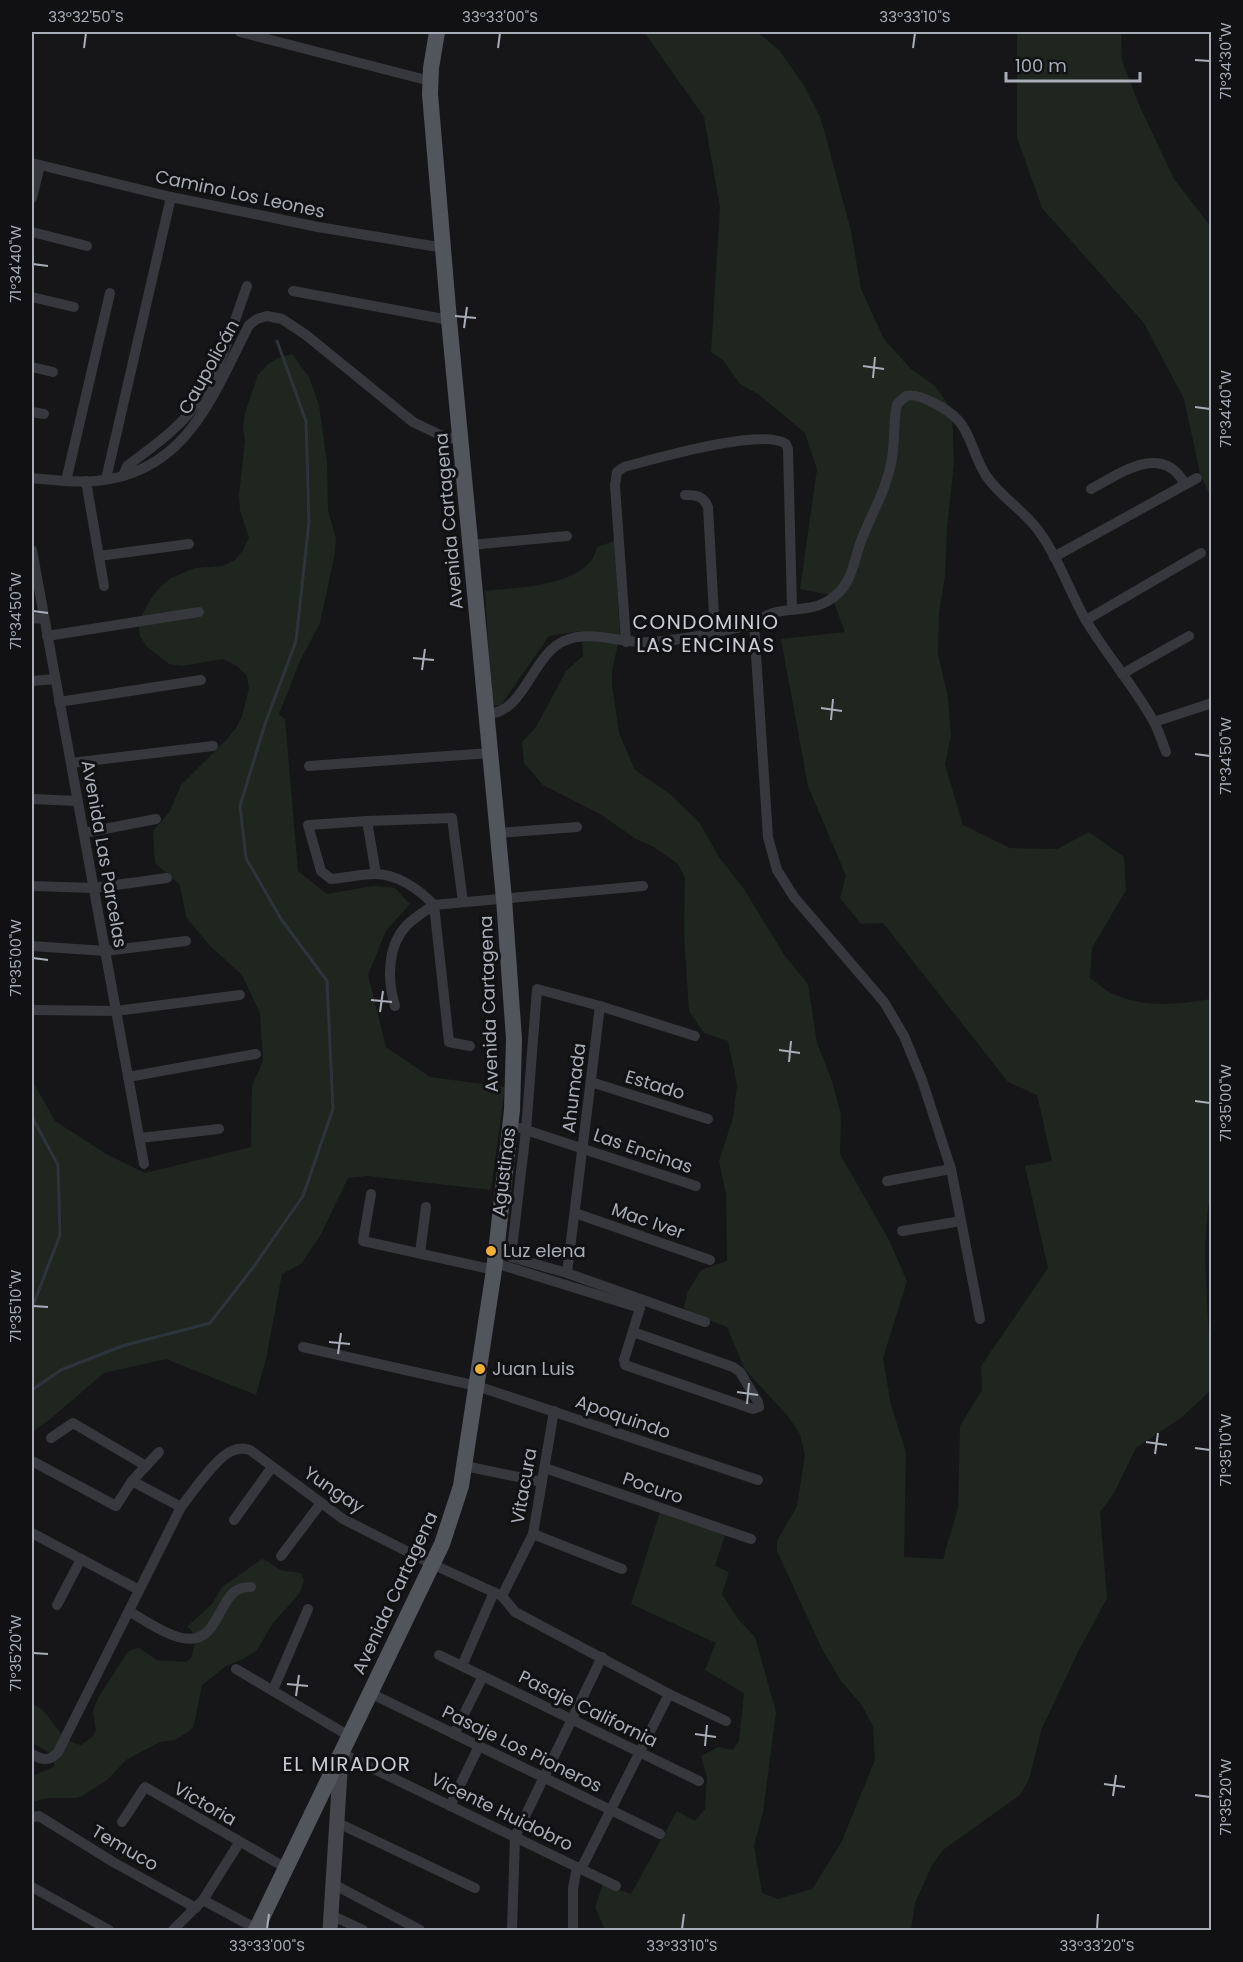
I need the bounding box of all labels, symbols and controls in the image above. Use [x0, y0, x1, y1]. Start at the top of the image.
text: 33°32'50"S [48, 6, 124, 27]
text: 33°33'00"S [462, 6, 538, 27]
text: 33°33'10"S [879, 6, 951, 27]
text: 71°34'30"W [1215, 22, 1236, 100]
scale bar [1006, 45, 1140, 83]
text: 100 m [1015, 53, 1067, 78]
street label: Camino Los Leones [153, 163, 327, 224]
text: 71°34'40"W [5, 225, 26, 303]
street label: Caupolicán [172, 315, 245, 419]
text: 71°34'40"W [1215, 370, 1236, 448]
street label: Avenida Cartagena [428, 432, 469, 610]
text: 71°34'50"W [5, 572, 26, 650]
district label: CONDOMINIO LAS ENCINAS [633, 608, 779, 659]
text: 71°34'50"W [1215, 717, 1236, 795]
street label: Avenida Las Parcelas [76, 758, 133, 950]
street label: Avenida Cartagena [473, 915, 504, 1093]
text: 71°35'00"W [5, 919, 26, 997]
street label: Ahumada [556, 1042, 591, 1134]
street label: Estado [622, 1064, 688, 1105]
text: 71°35'00"W [1215, 1064, 1236, 1142]
street label: Las Encinas [590, 1122, 696, 1179]
street label: Agustinas [486, 1126, 521, 1218]
street label: Mac Iver [608, 1196, 688, 1245]
place label: Luz elena [503, 1238, 586, 1263]
marker: Luz elena [484, 1244, 498, 1258]
text: 71°35'10"W [5, 1269, 26, 1343]
place label: Juan Luis [492, 1356, 575, 1381]
marker: Juan Luis [473, 1362, 487, 1376]
street label: Apoquindo [572, 1389, 674, 1444]
text: 71°35'10"W [1215, 1413, 1236, 1487]
street label: Vitacura [505, 1446, 542, 1526]
street label: Yungay [299, 1460, 369, 1519]
street label: Pocuro [619, 1466, 687, 1510]
street label: Avenida Cartagena [346, 1507, 443, 1678]
text: 71°35'20"W [5, 1614, 26, 1691]
street label: Pasaje California [515, 1664, 662, 1753]
street label: Pasaje Los Pioneros [438, 1699, 606, 1798]
district label: EL MIRADOR [282, 1750, 412, 1778]
text: 71°35'20"W [1215, 1758, 1236, 1835]
street label: Vicente Huidobro [427, 1766, 577, 1857]
street label: Victoria [169, 1776, 241, 1832]
street label: Temuco [87, 1818, 163, 1877]
text: 33°33'00"S [229, 1935, 305, 1956]
text: 33°33'10"S [646, 1935, 718, 1956]
text: 33°33'20"S [1059, 1935, 1135, 1956]

